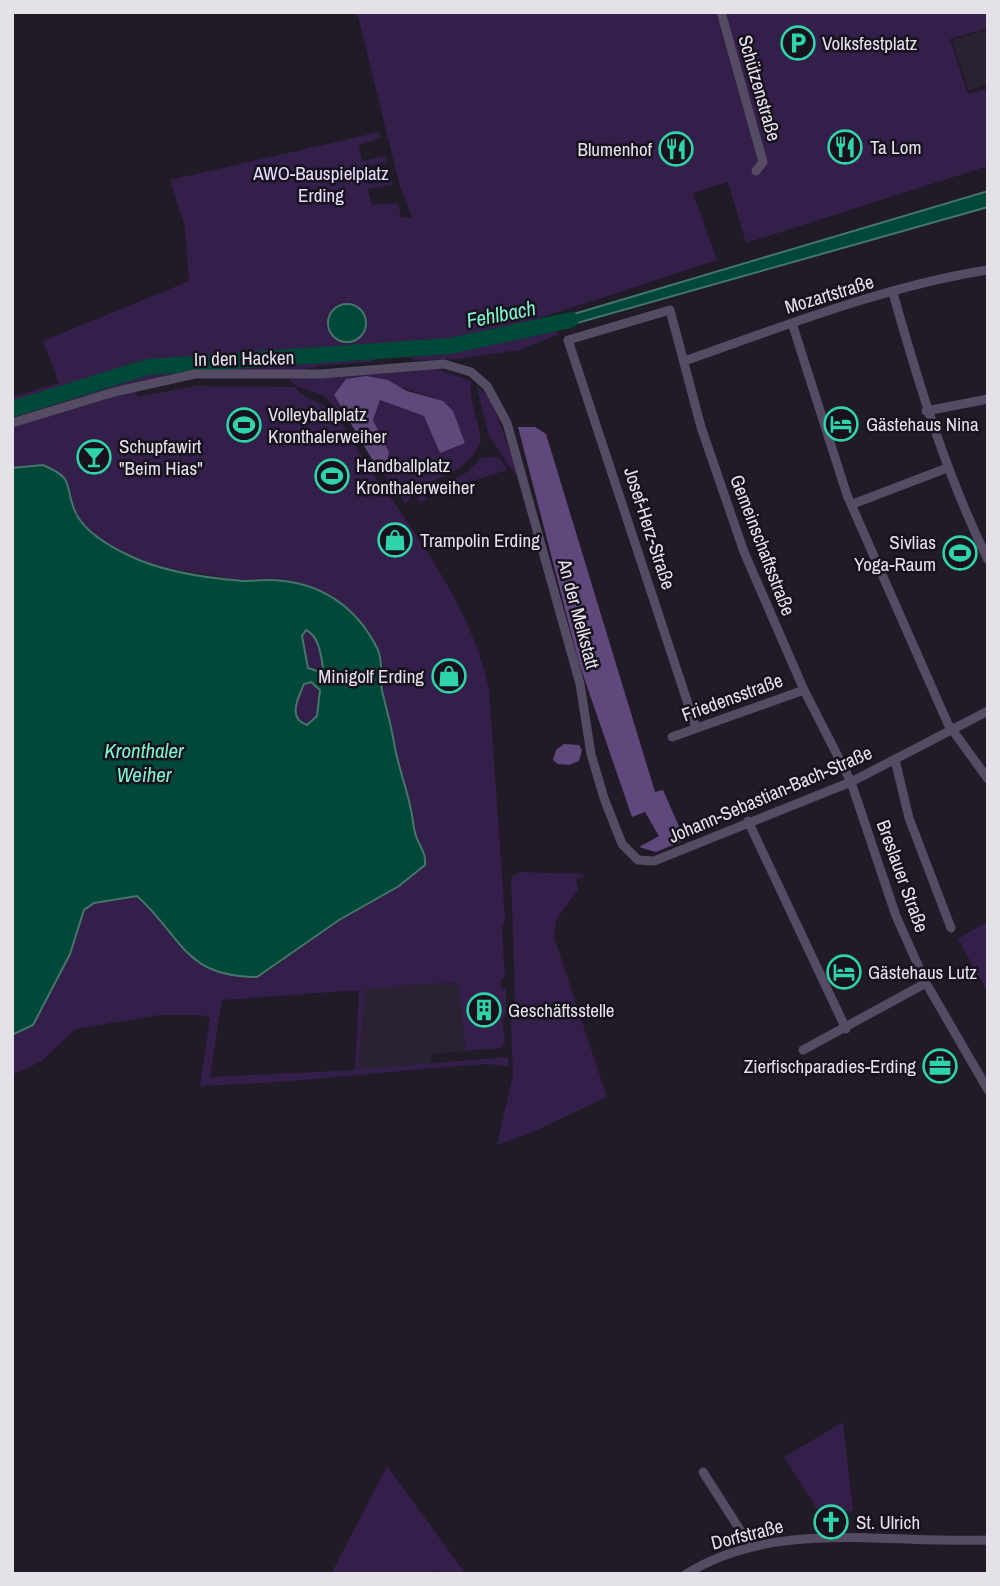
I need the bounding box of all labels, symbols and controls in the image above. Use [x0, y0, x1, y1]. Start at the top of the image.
parking icon: Volksfestplatz [779, 24, 817, 62]
place label: Volksfestplatz [822, 30, 917, 56]
street label: Schützenstraße [732, 32, 788, 144]
restaurant icon: Ta Lom [826, 128, 864, 166]
restaurant icon: Blumenhof [657, 130, 695, 168]
place label: Ta Lom [870, 134, 921, 160]
place label: Blumenhof [578, 136, 653, 162]
park label: AWO-Bauspielplatz Erding [252, 160, 389, 208]
street label: Mozartstraße [781, 268, 877, 320]
water label: Fehlbach [464, 293, 538, 335]
street label: In den Hacken [194, 344, 294, 372]
place label: Volleyballplatz Kronthalerweiher [268, 401, 387, 449]
hotel icon: Gästehaus Nina [822, 405, 860, 443]
sports icon: Volleyballplatz Kronthalerweiher [225, 406, 263, 444]
place label: Gästehaus Nina [866, 411, 979, 437]
place label: Schupfawirt "Beim Hias" [119, 433, 203, 481]
bar icon: Schupfawirt "Beim Hias" [75, 438, 113, 476]
place label: Handballplatz Kronthalerweiher [356, 452, 475, 500]
sports icon: Handballplatz Kronthalerweiher [313, 457, 351, 495]
street label: Josef-Herz-Straße [618, 463, 682, 593]
street label: Gemeinschaftsstraße [724, 471, 802, 619]
shop icon: Trampolin Erding [376, 521, 414, 559]
place label: Trampolin Erding [420, 527, 540, 553]
place label: Sivlias Yoga-Raum [854, 529, 936, 577]
sports icon: Sivlias Yoga-Raum [941, 534, 979, 572]
street label: An der Melkstatt [552, 555, 606, 672]
shop icon: Minigolf Erding [430, 657, 468, 695]
place label: Minigolf Erding [318, 663, 424, 689]
street label: Friedensstraße [678, 667, 786, 727]
water label: Kronthaler Weiher [104, 736, 185, 789]
street label: Johann-Sebastian-Bach-Straße [664, 739, 876, 849]
street label: Breslauer Straße [871, 816, 935, 936]
hotel icon: Gästehaus Lutz [825, 953, 863, 991]
place label: Gästehaus Lutz [868, 959, 977, 985]
building icon: Geschäftsstelle [465, 991, 503, 1029]
place label: Geschäftsstelle [508, 997, 615, 1023]
office icon: Zierfischparadies-Erding [921, 1047, 959, 1085]
place label: Zierfischparadies-Erding [744, 1053, 916, 1079]
church icon: St. Ulrich [812, 1503, 850, 1541]
place label: St. Ulrich [856, 1509, 920, 1535]
street label: Dorfstraße [708, 1512, 786, 1556]

